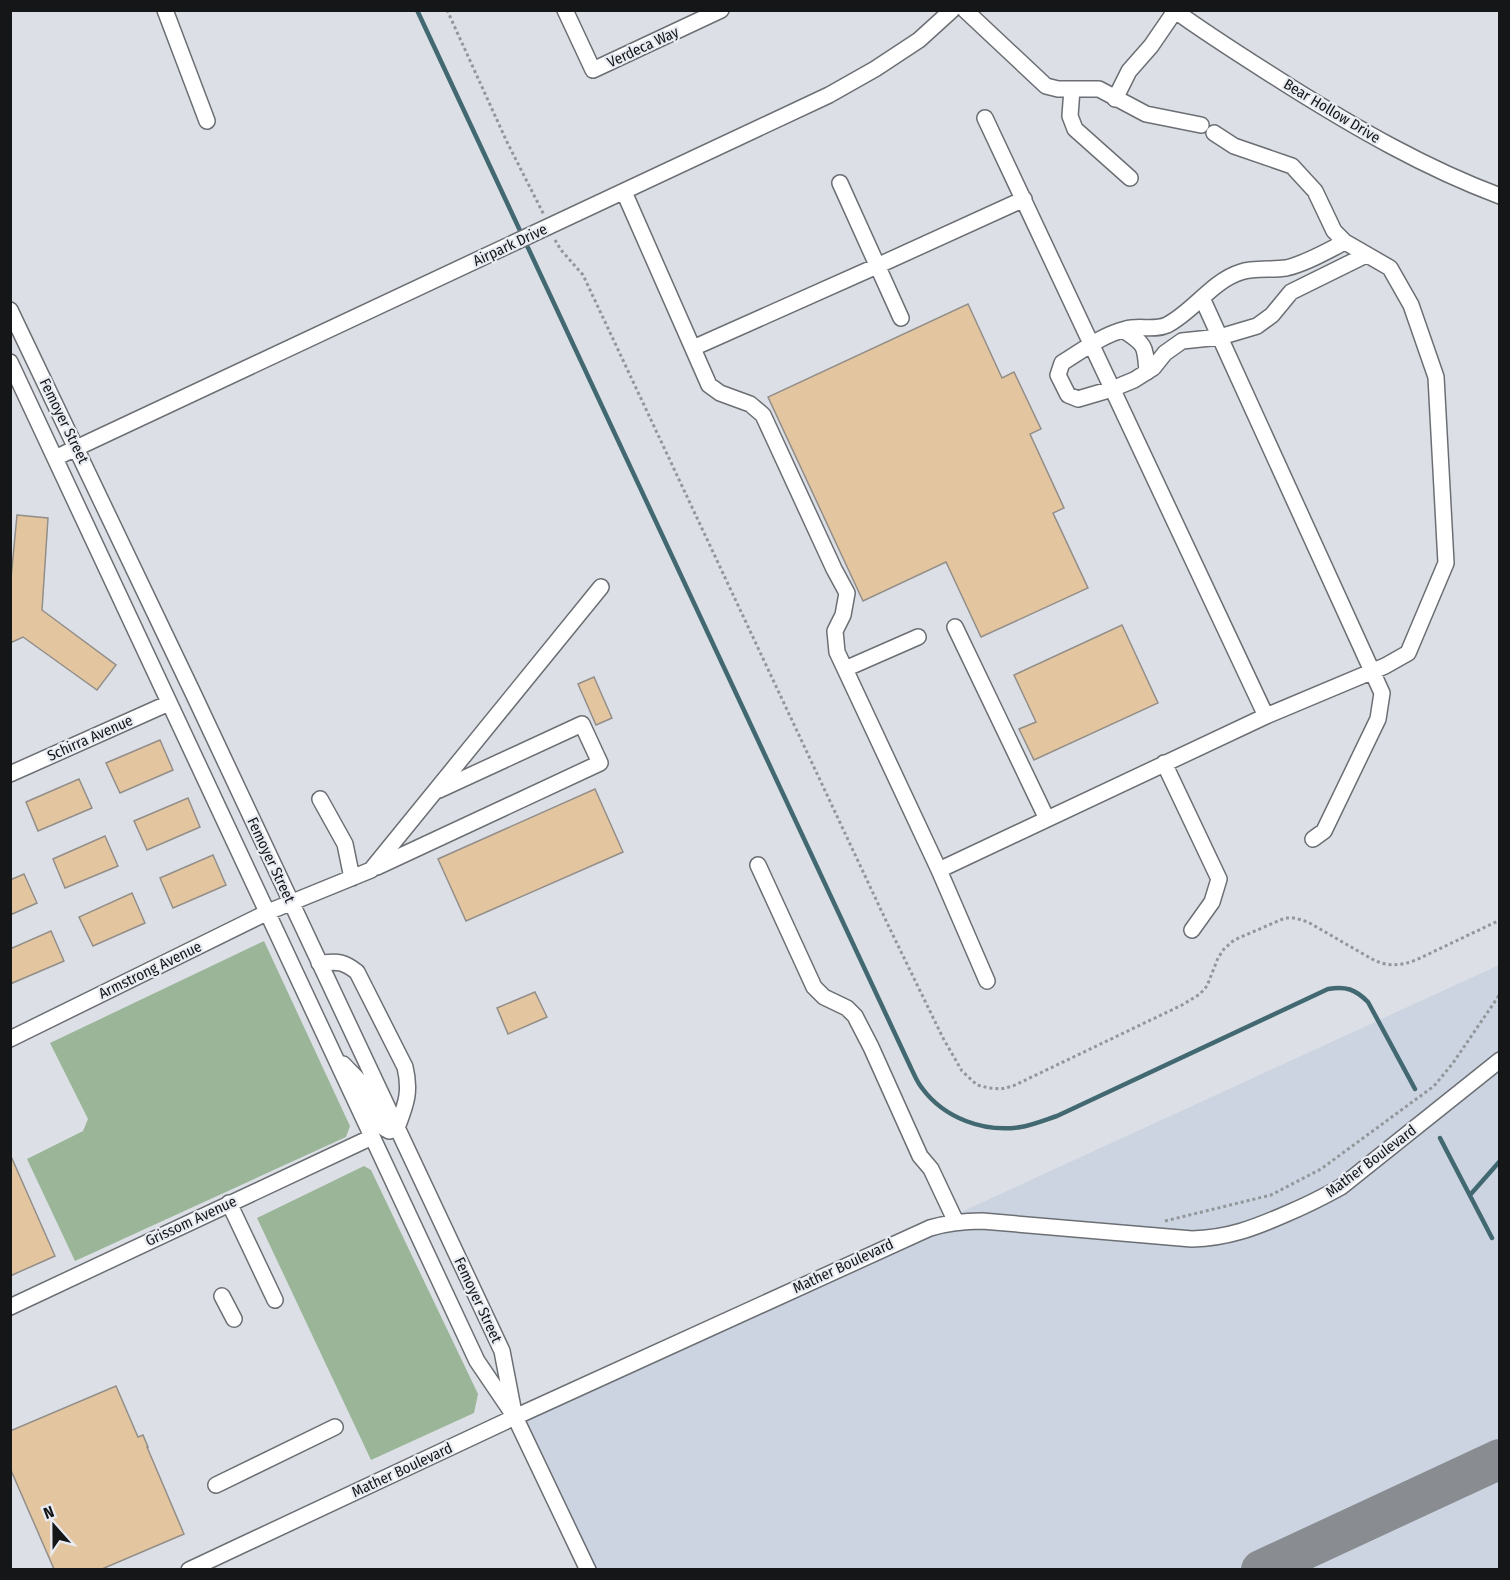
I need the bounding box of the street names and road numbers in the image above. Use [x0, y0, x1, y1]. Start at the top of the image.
street label: Verdeca Way [604, 23, 682, 71]
street label: Bear Hollow Drive [1280, 75, 1384, 147]
street label: Airpark Drive [470, 220, 550, 270]
street label: Femoyer Street [36, 375, 92, 467]
street label: Schirra Avenue [45, 711, 135, 765]
street label: Femoyer Street [243, 814, 299, 906]
street label: Armstrong Avenue [96, 937, 204, 1003]
street label: Mather Boulevard [1322, 1121, 1420, 1201]
street label: Grissom Avenue [143, 1192, 239, 1250]
street label: Mather Boulevard [790, 1235, 896, 1297]
street label: Femoyer Street [450, 1254, 506, 1346]
street label: Mather Boulevard [349, 1439, 455, 1501]

